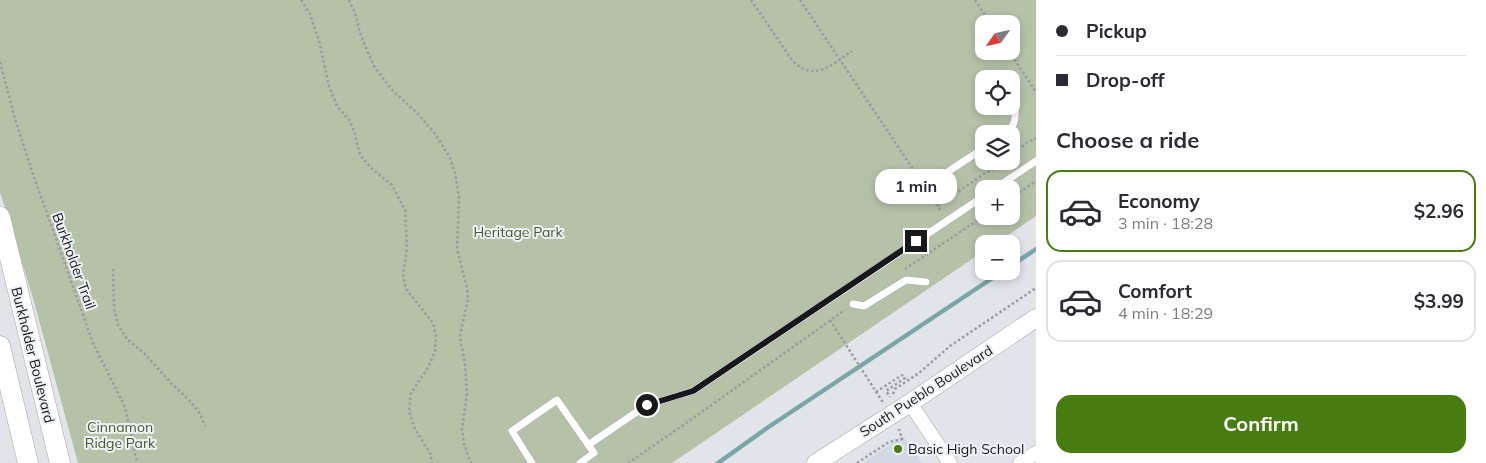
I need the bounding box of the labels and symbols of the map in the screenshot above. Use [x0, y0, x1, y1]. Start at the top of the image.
north arrow [975, 15, 1020, 60]
callout: 1 min [875, 168, 957, 204]
street label: Burkholder Trail [48, 210, 100, 312]
park label: Heritage Park [473, 223, 563, 241]
route end [905, 230, 927, 252]
street label: Burkholder Boulevard [7, 285, 59, 425]
street label: South Pueblo Boulevard [856, 341, 996, 441]
route start [636, 394, 658, 416]
park label: Cinnamon Ridge Park [85, 418, 156, 452]
place label: Basic High School [908, 440, 1024, 458]
marker: Basic High School [892, 443, 904, 455]

